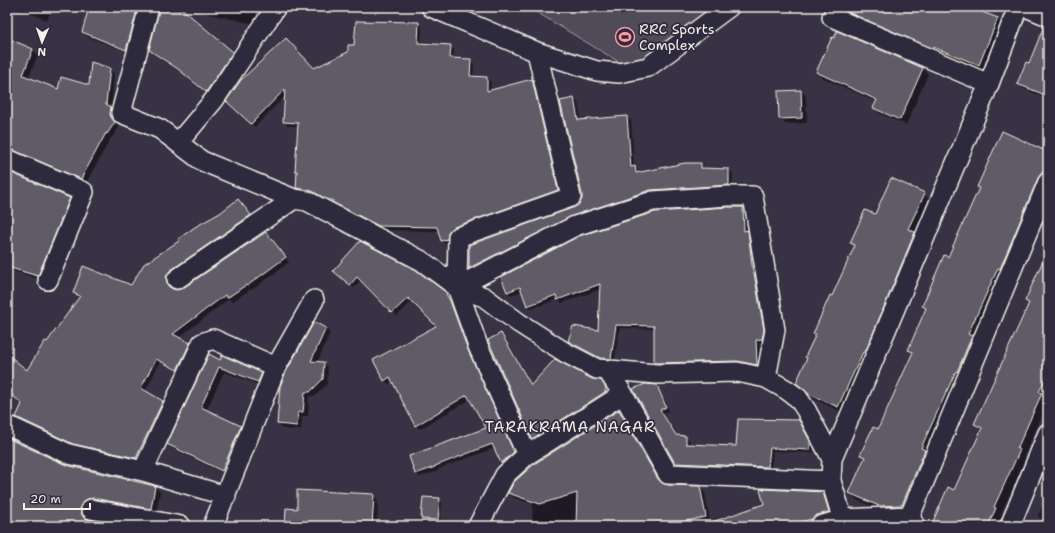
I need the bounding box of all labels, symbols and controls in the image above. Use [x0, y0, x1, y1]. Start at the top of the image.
place label: RRC Sports Complex [639, 20, 715, 54]
north arrow [22, 22, 62, 62]
sports icon: RRC Sports Complex [614, 26, 636, 48]
text: N [37, 44, 46, 59]
district label: TARAKRAMA NAGAR [485, 417, 655, 437]
scale bar [24, 485, 90, 511]
text: 20 m [30, 491, 61, 507]

